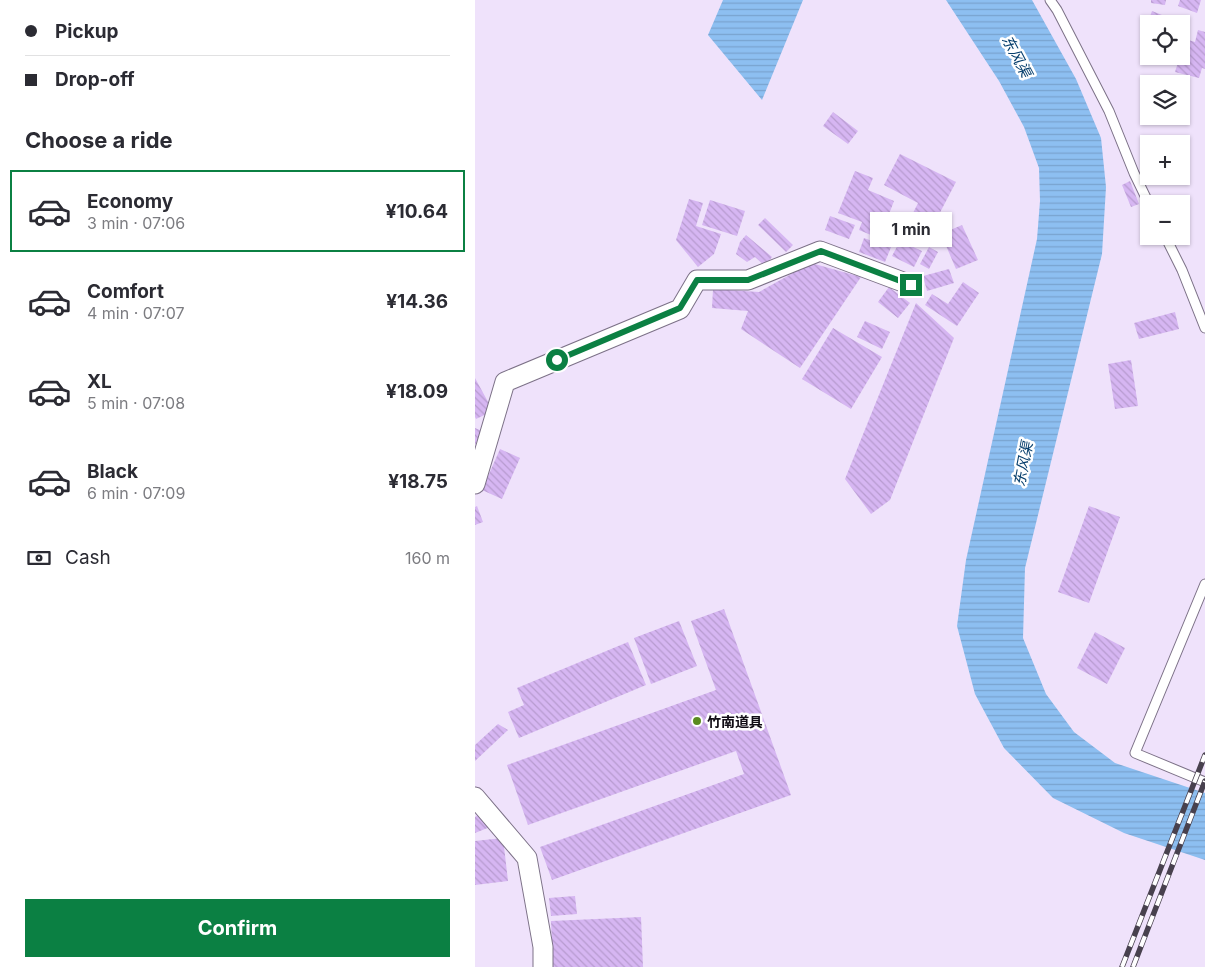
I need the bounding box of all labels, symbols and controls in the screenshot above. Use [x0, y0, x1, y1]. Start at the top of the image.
map controls [1140, 15, 1190, 245]
button: locate [1140, 15, 1190, 65]
text: Pickup [55, 20, 118, 43]
water label: 东风渠 [998, 32, 1037, 82]
text: Drop-off [55, 68, 135, 91]
button: layers [1140, 75, 1190, 125]
text: Choose a ride [25, 127, 173, 153]
button: + [1140, 135, 1190, 185]
icon: car [27, 189, 72, 234]
text: Economy [87, 190, 173, 213]
button: − [1140, 195, 1190, 245]
text: ¥10.64 [386, 200, 448, 223]
callout: 1 min [870, 212, 952, 248]
text: 3 min · 07:06 [87, 213, 185, 233]
text: 1 min [891, 219, 931, 239]
route end [900, 274, 922, 296]
icon: car [27, 279, 72, 324]
text: Comfort [87, 280, 164, 303]
text: ¥14.36 [386, 290, 448, 313]
text: 4 min · 07:07 [87, 303, 185, 323]
route start [546, 349, 568, 371]
icon: car [27, 369, 72, 414]
text: XL [87, 370, 112, 393]
text: ¥18.09 [386, 380, 448, 403]
text: 5 min · 07:08 [87, 393, 185, 413]
water label: 东风渠 [1009, 438, 1037, 488]
icon: car [27, 459, 72, 504]
text: Black [87, 460, 138, 483]
text: ¥18.75 [388, 470, 448, 493]
text: 6 min · 07:09 [87, 483, 185, 503]
icon: cash [25, 544, 53, 572]
text: Cash [65, 546, 111, 569]
text: 160 m [405, 548, 450, 568]
place label: 竹南道具 [707, 713, 763, 730]
marker: 竹南道具 [691, 715, 703, 727]
button: Confirm [25, 899, 450, 957]

